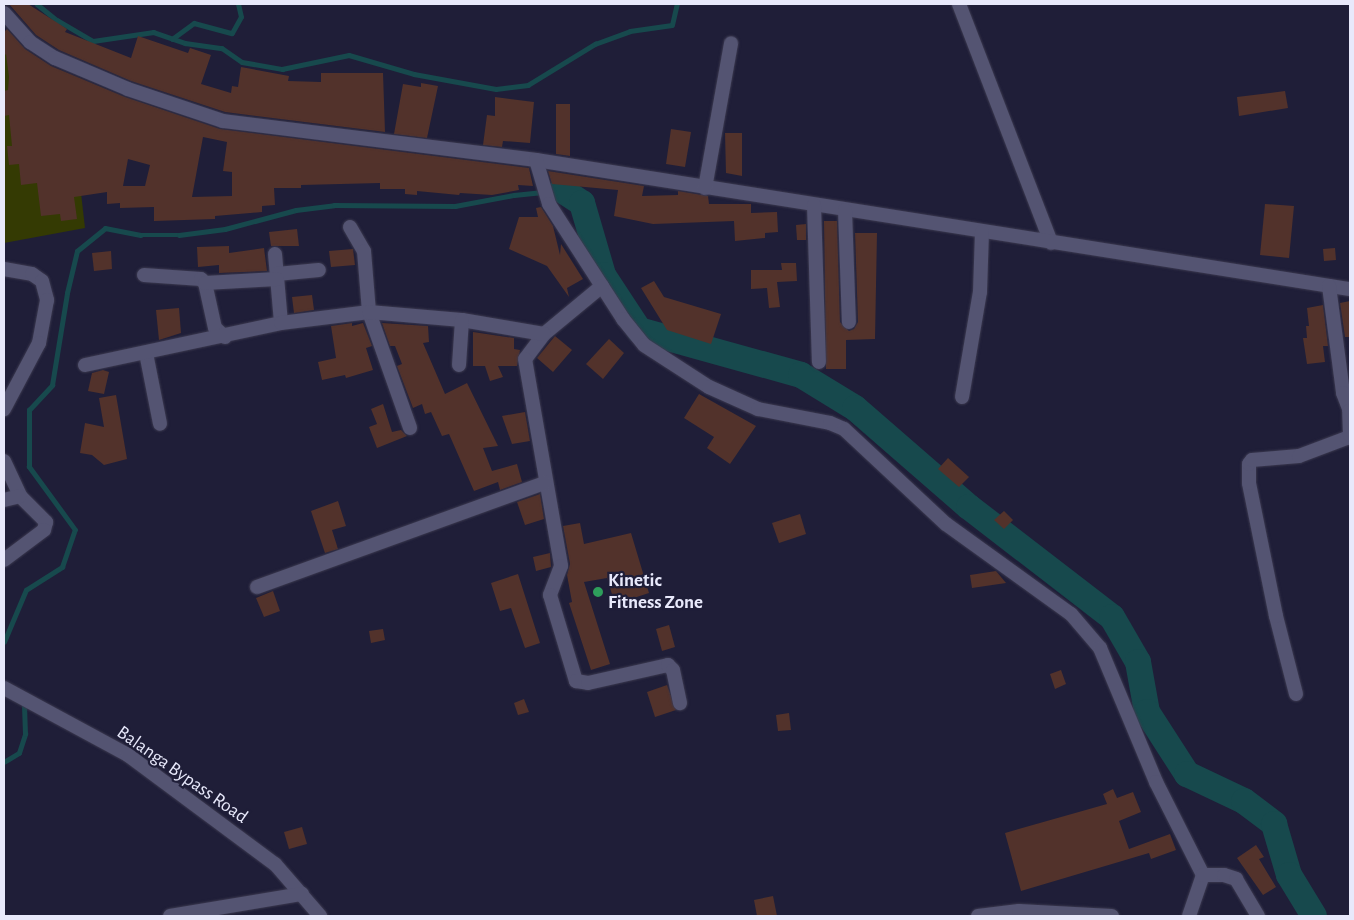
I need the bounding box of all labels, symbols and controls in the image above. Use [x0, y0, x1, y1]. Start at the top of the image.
place label: Kinetic Fitness Zone [608, 570, 703, 614]
marker: Kinetic Fitness Zone [592, 586, 604, 598]
street label: Balanga Bypass Road [112, 721, 252, 829]

